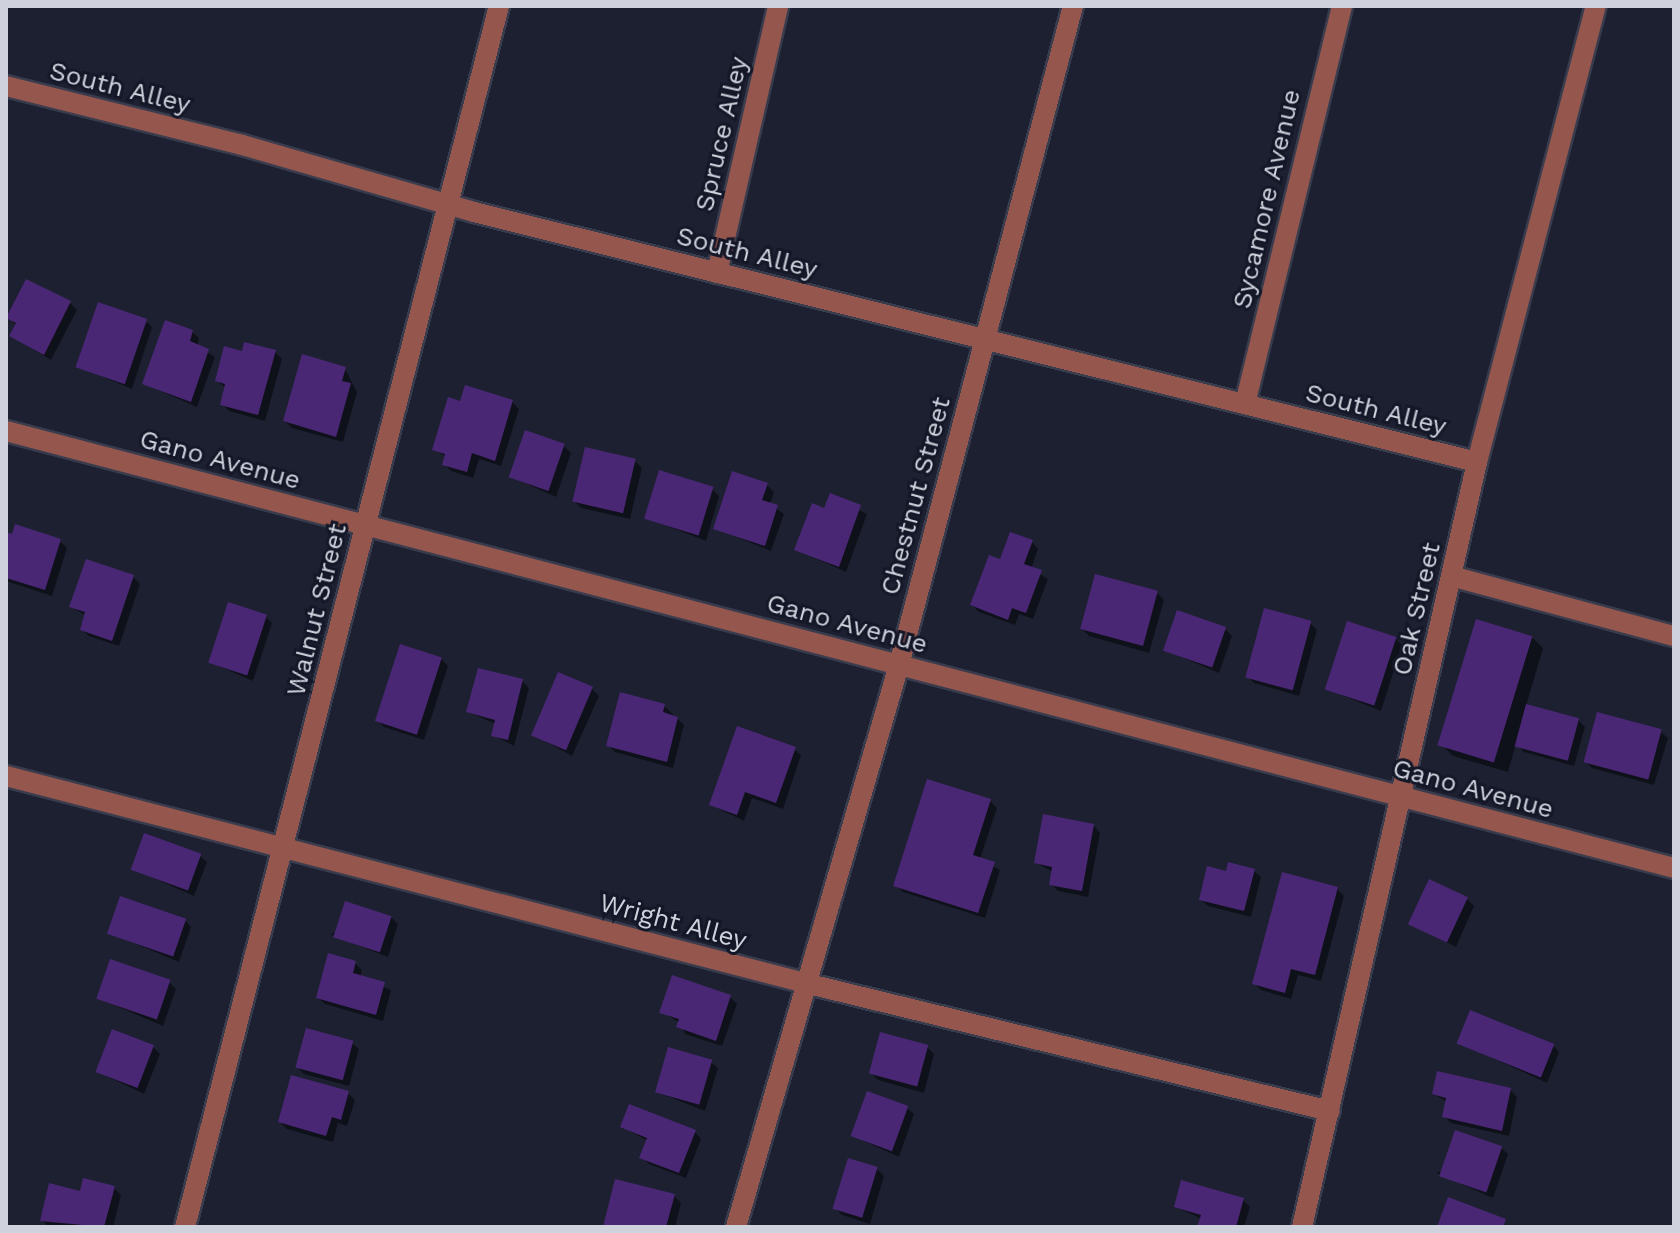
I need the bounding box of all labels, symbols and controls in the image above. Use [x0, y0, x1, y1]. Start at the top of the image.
street label: Spruce Alley [689, 53, 755, 215]
street label: South Alley [46, 55, 194, 121]
street label: Sycamore Avenue [1226, 86, 1308, 312]
street label: South Alley [673, 220, 821, 286]
street label: South Alley [1302, 377, 1450, 443]
street label: Chestnut Street [875, 394, 957, 598]
street label: Gano Avenue [136, 423, 304, 497]
street label: Walnut Street [280, 520, 354, 700]
street label: Oak Street [1386, 539, 1448, 679]
street label: Gano Avenue [763, 587, 931, 661]
street label: Gano Avenue [1389, 752, 1557, 826]
street label: Wright Alley [595, 887, 751, 957]

